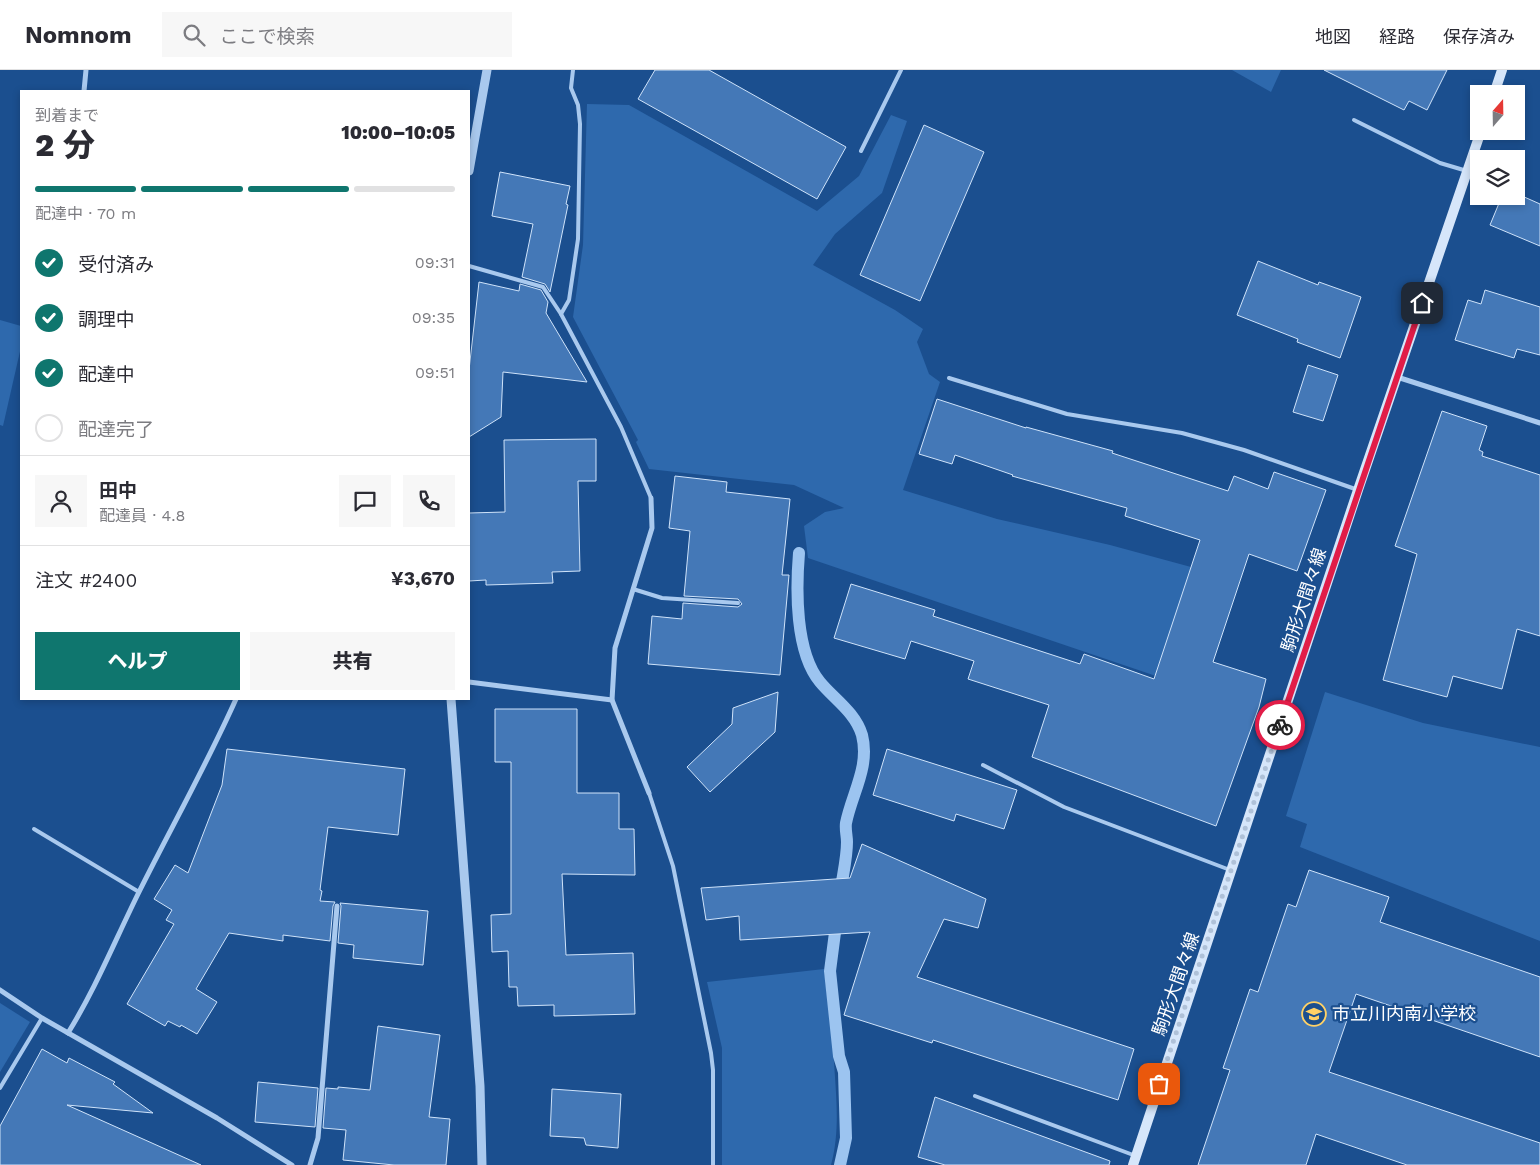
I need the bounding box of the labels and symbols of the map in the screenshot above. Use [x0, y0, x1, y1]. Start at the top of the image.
north arrow [1470, 85, 1525, 140]
pin [1401, 282, 1443, 324]
street label: 駒形大間々線 [1277, 545, 1330, 654]
courier [1255, 700, 1305, 750]
street label: 駒形大間々線 [1148, 929, 1203, 1038]
school or university icon: 市立川内南小学校 [1301, 1001, 1327, 1027]
place label: 市立川内南小学校 [1332, 1003, 1476, 1024]
pin [1138, 1063, 1180, 1105]

